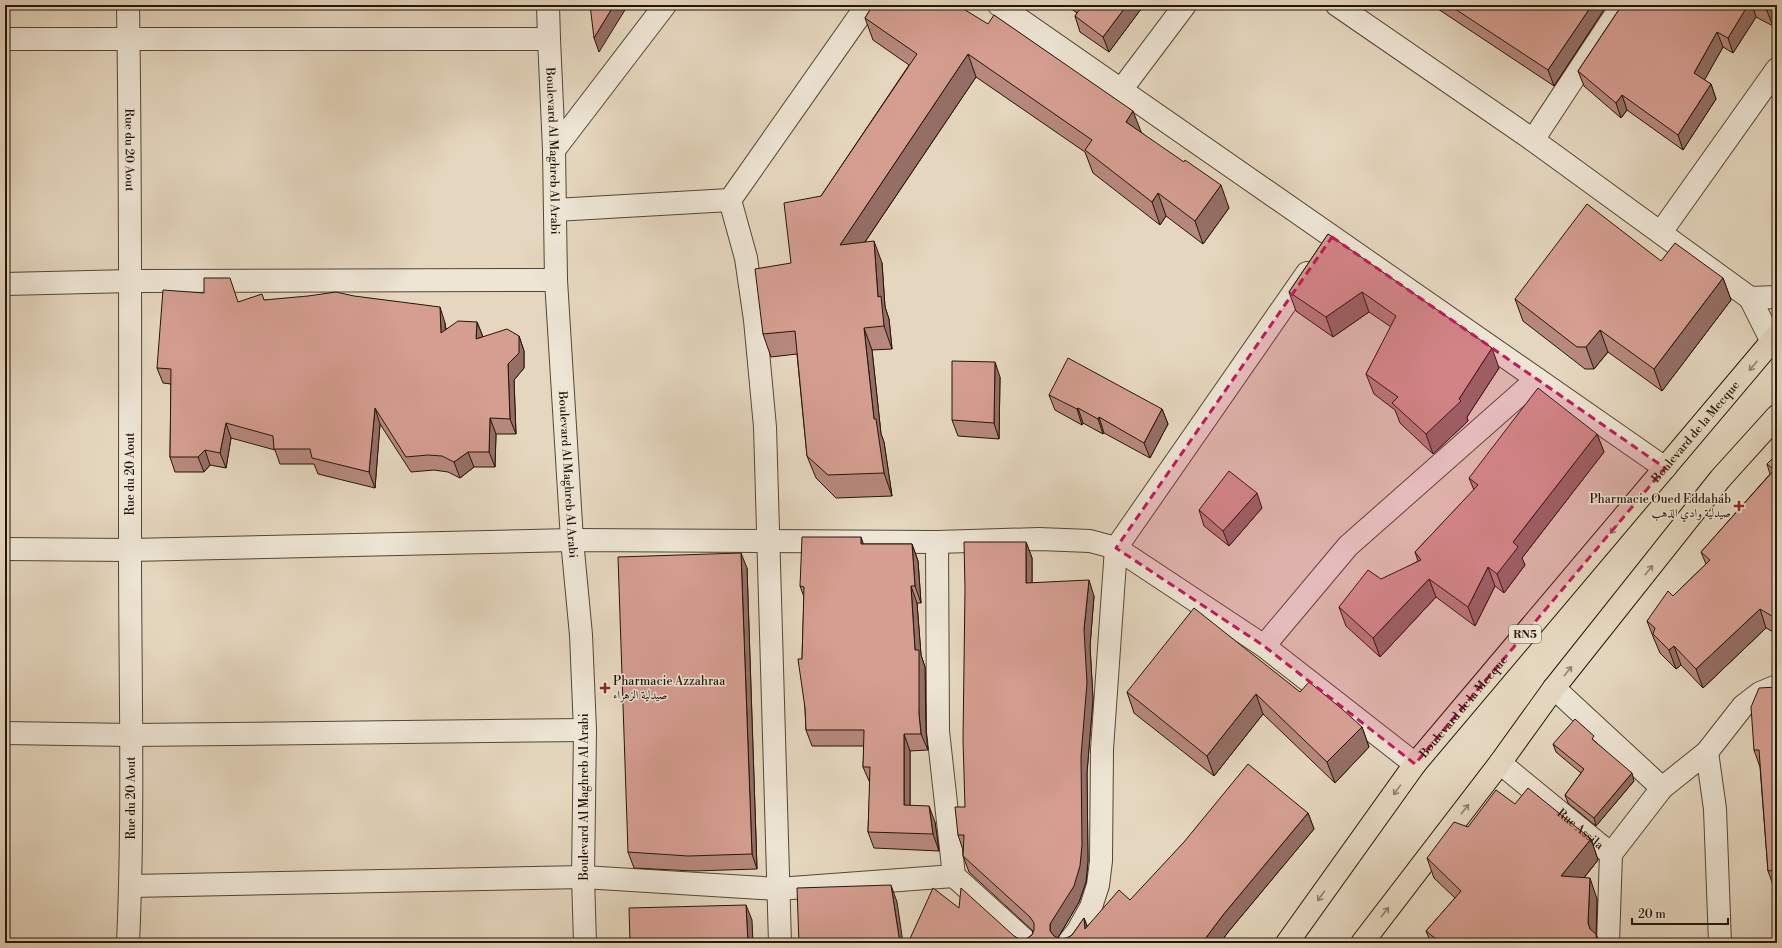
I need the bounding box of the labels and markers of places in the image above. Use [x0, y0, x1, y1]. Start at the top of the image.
place label: Pharmacie Oued Eddahab صيدلية وادي الذهب [1589, 492, 1731, 523]
marker: Pharmacie Oued Eddahab صيدلية وادي الذهب [1734, 501, 1744, 511]
place label: Pharmacie Azzahraa صيدلية الزهراء [613, 674, 726, 703]
marker: Pharmacie Azzahraa صيدلية الزهراء [600, 683, 610, 693]

